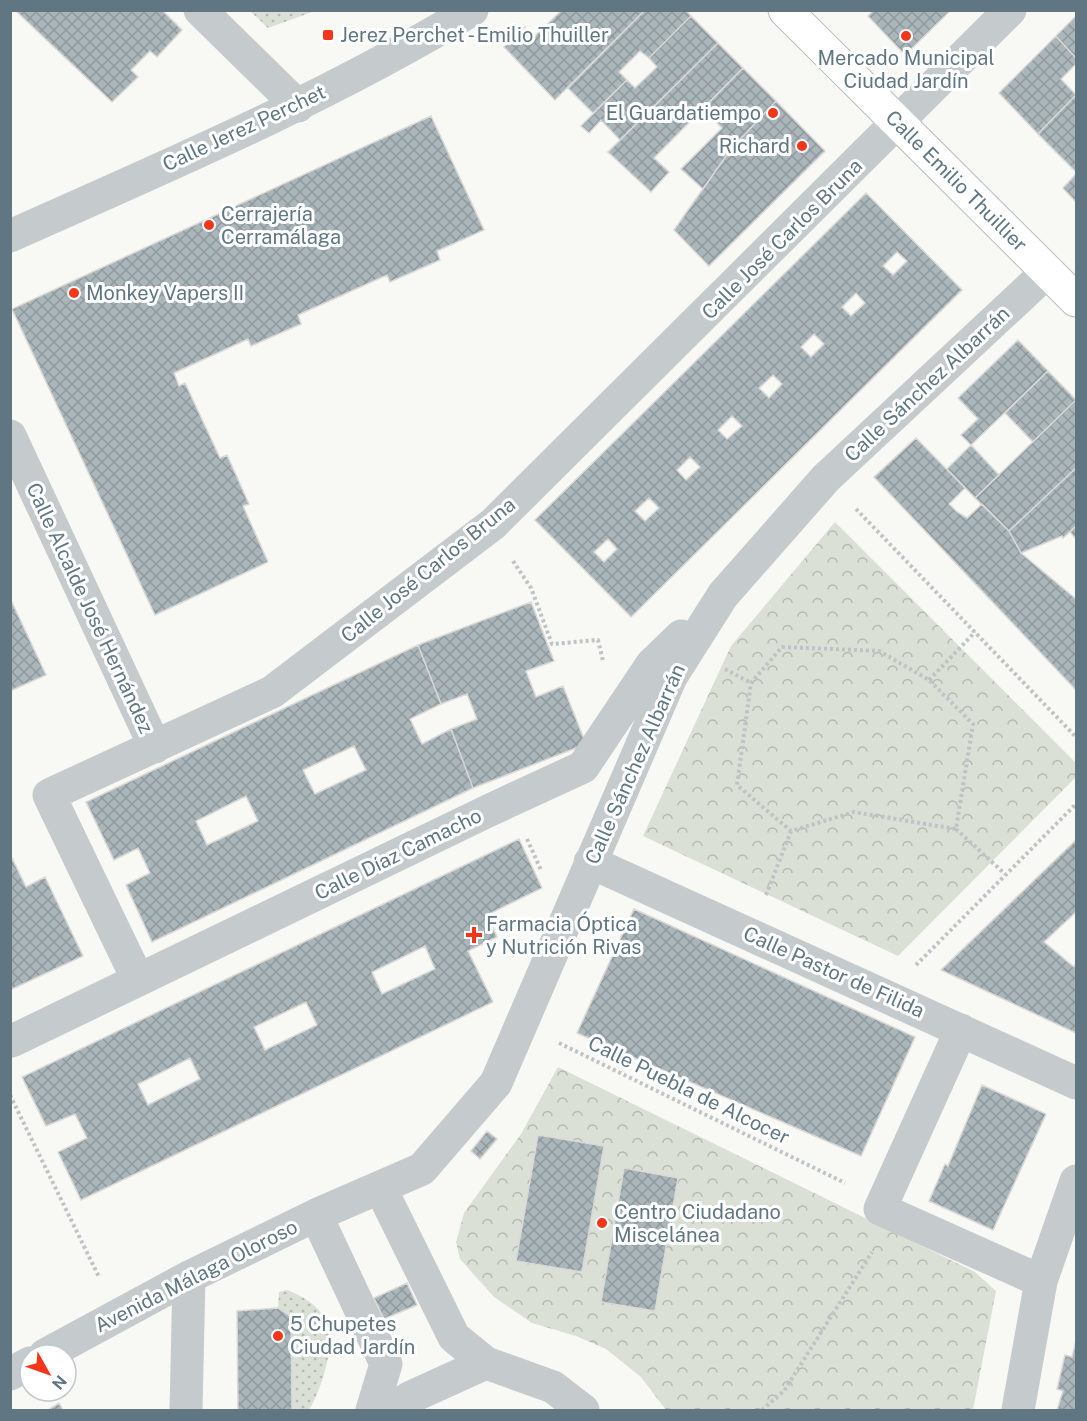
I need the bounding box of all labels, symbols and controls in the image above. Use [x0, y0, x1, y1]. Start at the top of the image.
place label: Jerez Perchet - Emilio Thuiller [340, 23, 609, 47]
marker: Jerez Perchet - Emilio Thuiller [321, 28, 335, 42]
marker: Mercado Municipal Ciudad Jardín [899, 29, 913, 43]
place label: Mercado Municipal Ciudad Jardín [818, 46, 995, 93]
street label: Calle Jerez Perchet [159, 80, 329, 176]
place label: El Guardatiempo [606, 101, 761, 125]
street label: Calle Emilio Thuillier [881, 105, 1032, 256]
marker: El Guardatiempo [766, 106, 780, 120]
place label: Richard [719, 134, 790, 158]
marker: Richard [795, 139, 809, 153]
street label: Calle José Carlos Bruna [697, 154, 867, 324]
place label: Cerrajería Cerramálaga [221, 202, 341, 249]
marker: Cerrajería Cerramálaga [202, 218, 216, 232]
place label: Monkey Vapers II [86, 281, 244, 305]
marker: Monkey Vapers II [67, 286, 81, 300]
street label: Calle Sánchez Albarrán [840, 301, 1014, 467]
street label: Calle Alcalde José Hernández [21, 479, 159, 737]
street label: Calle José Carlos Bruna [336, 492, 520, 648]
street label: Calle Sánchez Albarrán [580, 660, 690, 868]
street label: Calle Díaz Camacho [311, 803, 485, 905]
place label: Farmacia Óptica y Nutrición Rivas [486, 911, 641, 959]
street label: Calle Pastor de Filida [740, 921, 928, 1023]
marker: Farmacia Óptica y Nutrición Rivas [467, 928, 481, 942]
street label: Calle Puebla de Alcocer [584, 1031, 794, 1149]
place label: Centro Ciudadano Miscelánea [614, 1200, 781, 1247]
street label: Avenida Málaga Oloroso [91, 1214, 301, 1338]
marker: Centro Ciudadano Miscelánea [595, 1216, 609, 1230]
place label: 5 Chupetes Ciudad Jardín [290, 1312, 415, 1359]
marker: 5 Chupetes Ciudad Jardín [271, 1329, 285, 1343]
north arrow [18, 1343, 78, 1403]
text: N [48, 1371, 70, 1393]

